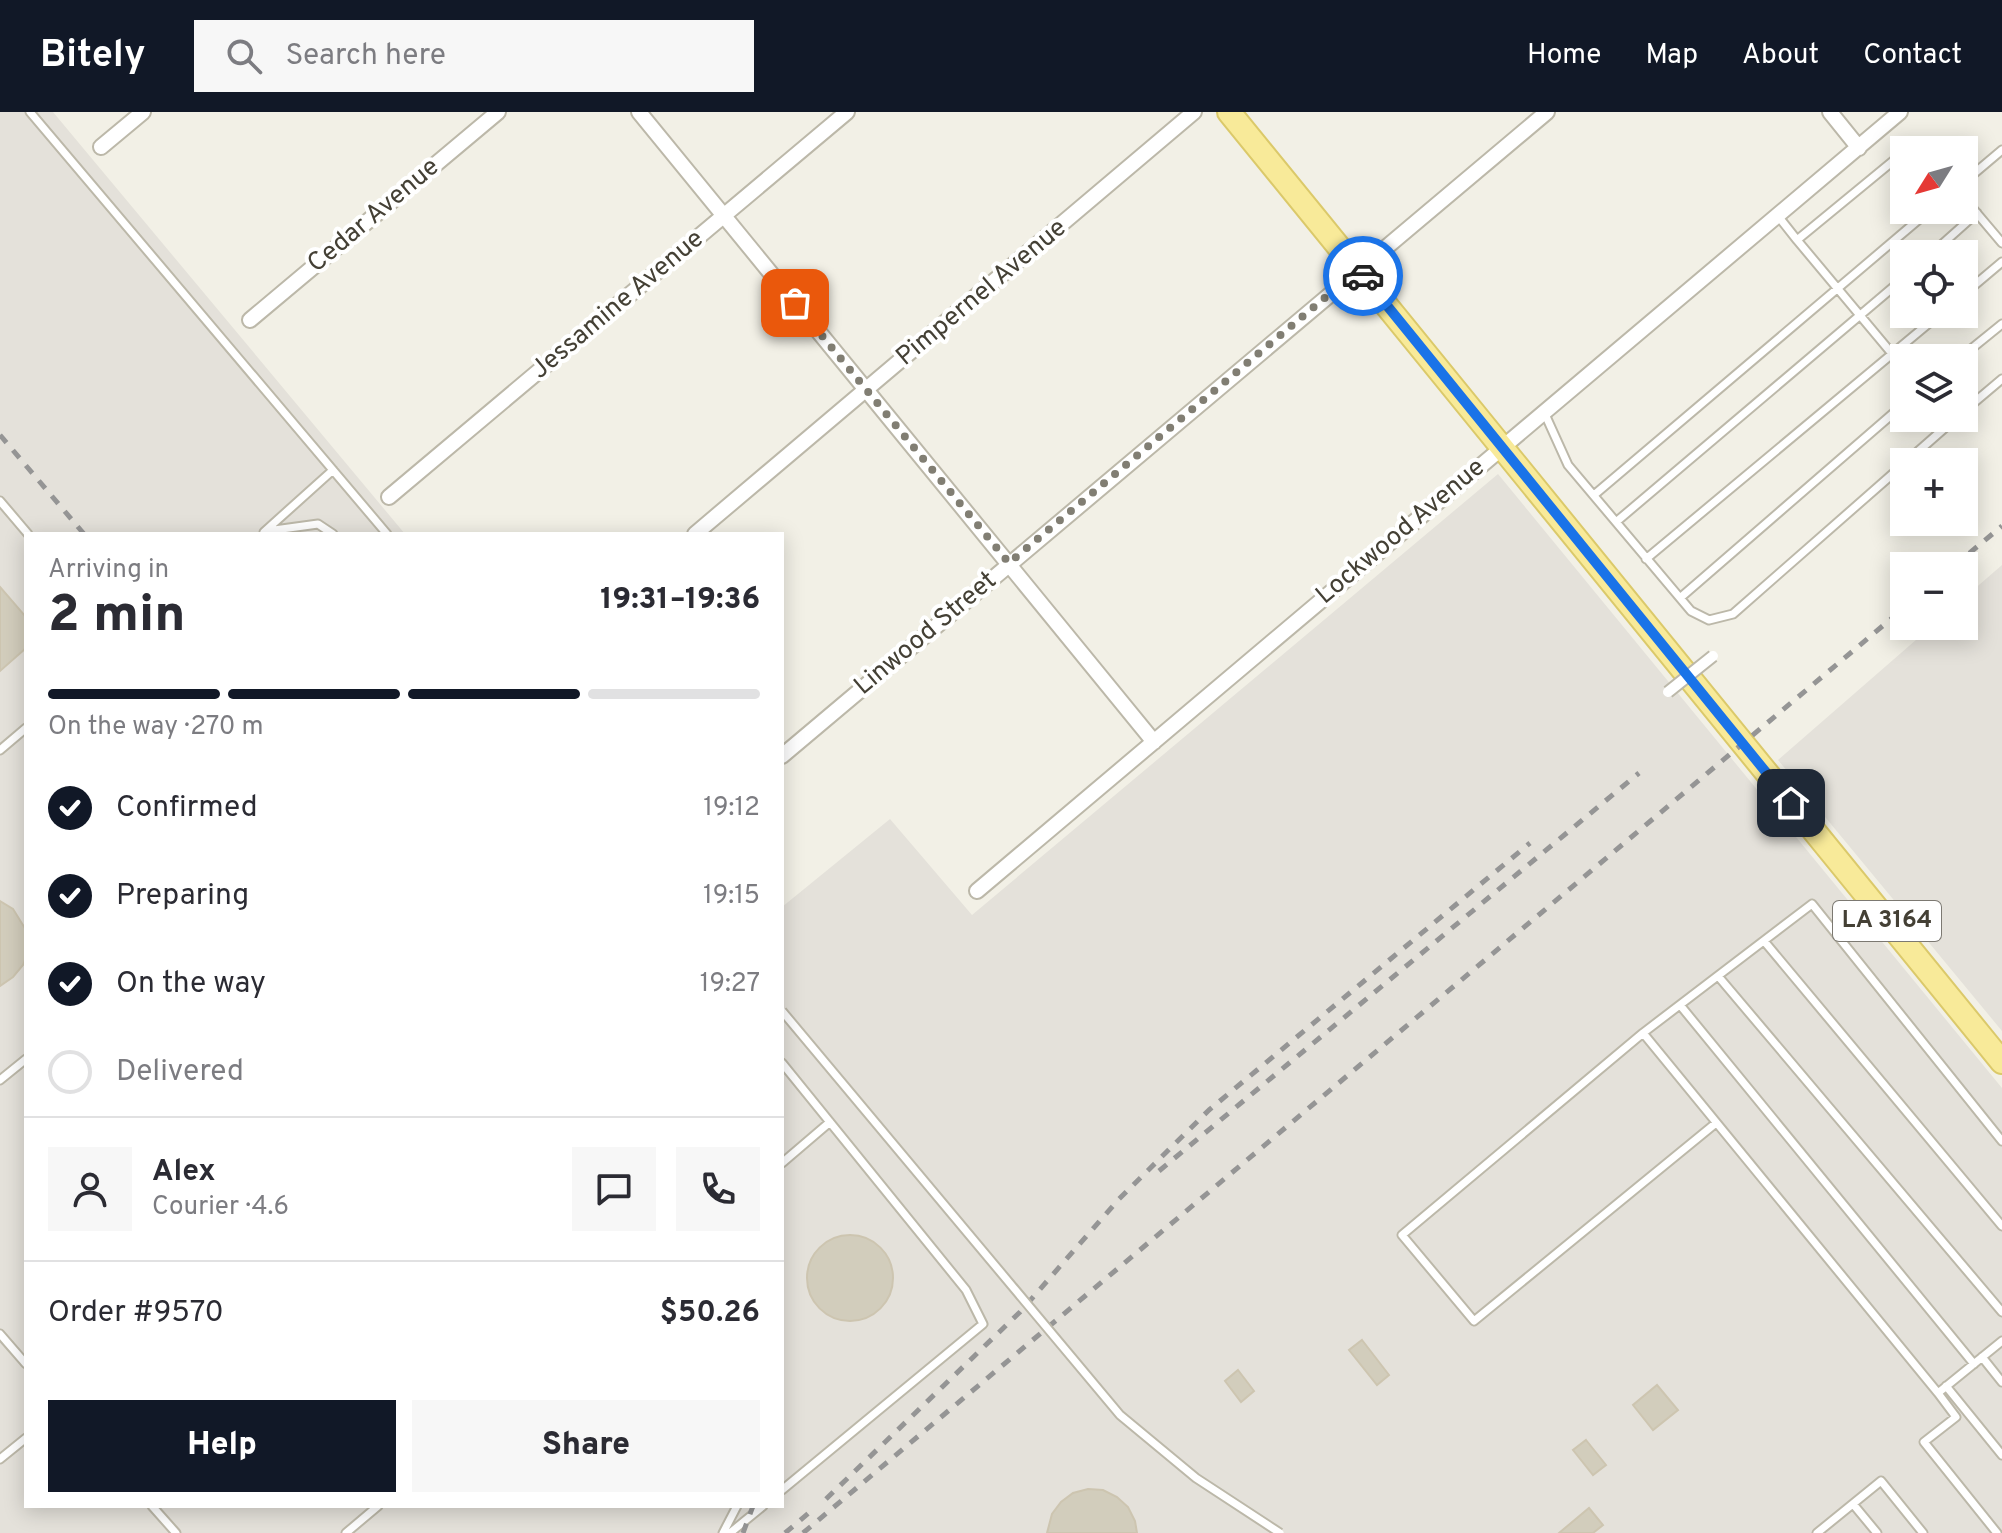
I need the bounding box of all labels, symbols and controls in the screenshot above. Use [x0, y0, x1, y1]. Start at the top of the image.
search box [194, 20, 754, 92]
text: Bitely [40, 32, 146, 81]
icon: search [222, 34, 266, 78]
text: Search here [286, 38, 446, 75]
text: Home [1527, 38, 1601, 74]
text: Map [1645, 38, 1698, 74]
text: About [1742, 38, 1819, 74]
text: Contact [1863, 38, 1962, 74]
north arrow [1890, 136, 1978, 224]
map controls [1890, 136, 1978, 640]
street label: Cedar Avenue [301, 151, 447, 281]
street label: Pimpernel Avenue [890, 212, 1074, 374]
street label: Jessamine Avenue [525, 223, 711, 387]
courier [1323, 236, 1403, 316]
button: locate [1890, 240, 1978, 328]
icon: car [1341, 254, 1385, 298]
pin [761, 269, 829, 337]
icon: bag [773, 281, 817, 325]
button: layers [1890, 344, 1978, 432]
button: + [1890, 448, 1978, 536]
street label: Lockwood Avenue [1310, 452, 1492, 612]
button: − [1890, 552, 1978, 640]
text: Arriving in [48, 554, 169, 587]
street label: Linwood Street [848, 565, 1004, 703]
text: 19:31–19:36 [600, 582, 760, 619]
text: 2 min [48, 584, 186, 650]
text: On the way · 270 m [48, 711, 263, 744]
pin [1757, 769, 1825, 837]
icon: home [1769, 781, 1813, 825]
icon: check [48, 786, 92, 830]
text: Confirmed [116, 790, 258, 827]
text: 19:12 [703, 792, 760, 825]
icon: check [48, 874, 92, 918]
text: Preparing [116, 878, 249, 915]
text: 19:15 [703, 880, 760, 913]
road number: LA 3164 [1833, 901, 1941, 941]
icon: check [48, 962, 92, 1006]
text: On the way [116, 966, 266, 1003]
text: 19:27 [700, 968, 760, 1001]
text: Delivered [116, 1054, 244, 1091]
button: person [48, 1147, 132, 1231]
button: chat [572, 1147, 656, 1231]
button: phone [676, 1147, 760, 1231]
text: Alex [152, 1154, 216, 1191]
text: Courier · 4.6 [152, 1191, 289, 1224]
text: Order #9570 [48, 1295, 224, 1332]
text: $50.26 [660, 1295, 760, 1332]
button: Help [48, 1400, 396, 1492]
button: Share [412, 1400, 760, 1492]

